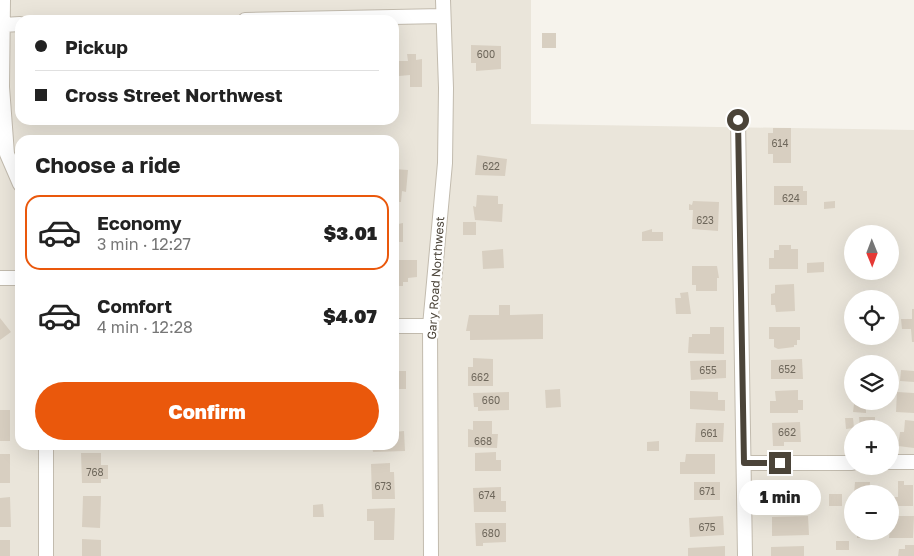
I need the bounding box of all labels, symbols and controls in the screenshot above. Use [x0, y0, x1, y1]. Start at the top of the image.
text: Pickup [65, 35, 128, 58]
house number: 600 [477, 48, 495, 60]
text: Cross Street Northwest [65, 83, 283, 106]
route start [727, 109, 749, 131]
house number: 614 [772, 137, 789, 149]
text: Choose a ride [35, 151, 181, 178]
house number: 622 [482, 160, 500, 172]
house number: 624 [782, 192, 800, 204]
icon: car [37, 210, 82, 255]
text: Economy [97, 211, 182, 234]
house number: 623 [696, 214, 714, 226]
street label: Gary Road Northwest [424, 216, 447, 340]
text: $3.01 [323, 221, 377, 244]
north arrow [844, 225, 899, 280]
map controls [844, 225, 899, 540]
text: 3 min · 12:27 [97, 234, 191, 254]
button: locate [844, 290, 899, 345]
icon: car [37, 293, 82, 338]
text: Comfort [97, 294, 172, 317]
text: $4.07 [323, 304, 377, 327]
text: 4 min · 12:28 [97, 317, 193, 337]
button: layers [844, 355, 899, 410]
house number: 652 [778, 363, 796, 375]
house number: 655 [699, 364, 717, 376]
house number: 662 [471, 371, 489, 383]
button: Confirm [35, 382, 379, 440]
house number: 660 [482, 394, 500, 406]
button: + [844, 420, 899, 475]
house number: 662 [778, 426, 796, 438]
house number: 661 [701, 427, 718, 439]
house number: 668 [474, 435, 492, 447]
route end [769, 452, 791, 474]
house number: 768 [86, 466, 104, 478]
house number: 673 [374, 480, 392, 492]
callout: 1 min [739, 480, 821, 516]
house number: 671 [699, 485, 715, 497]
button: − [844, 485, 899, 540]
text: 1 min [760, 487, 800, 507]
house number: 674 [478, 489, 496, 501]
house number: 675 [698, 521, 716, 533]
house number: 680 [482, 527, 500, 539]

